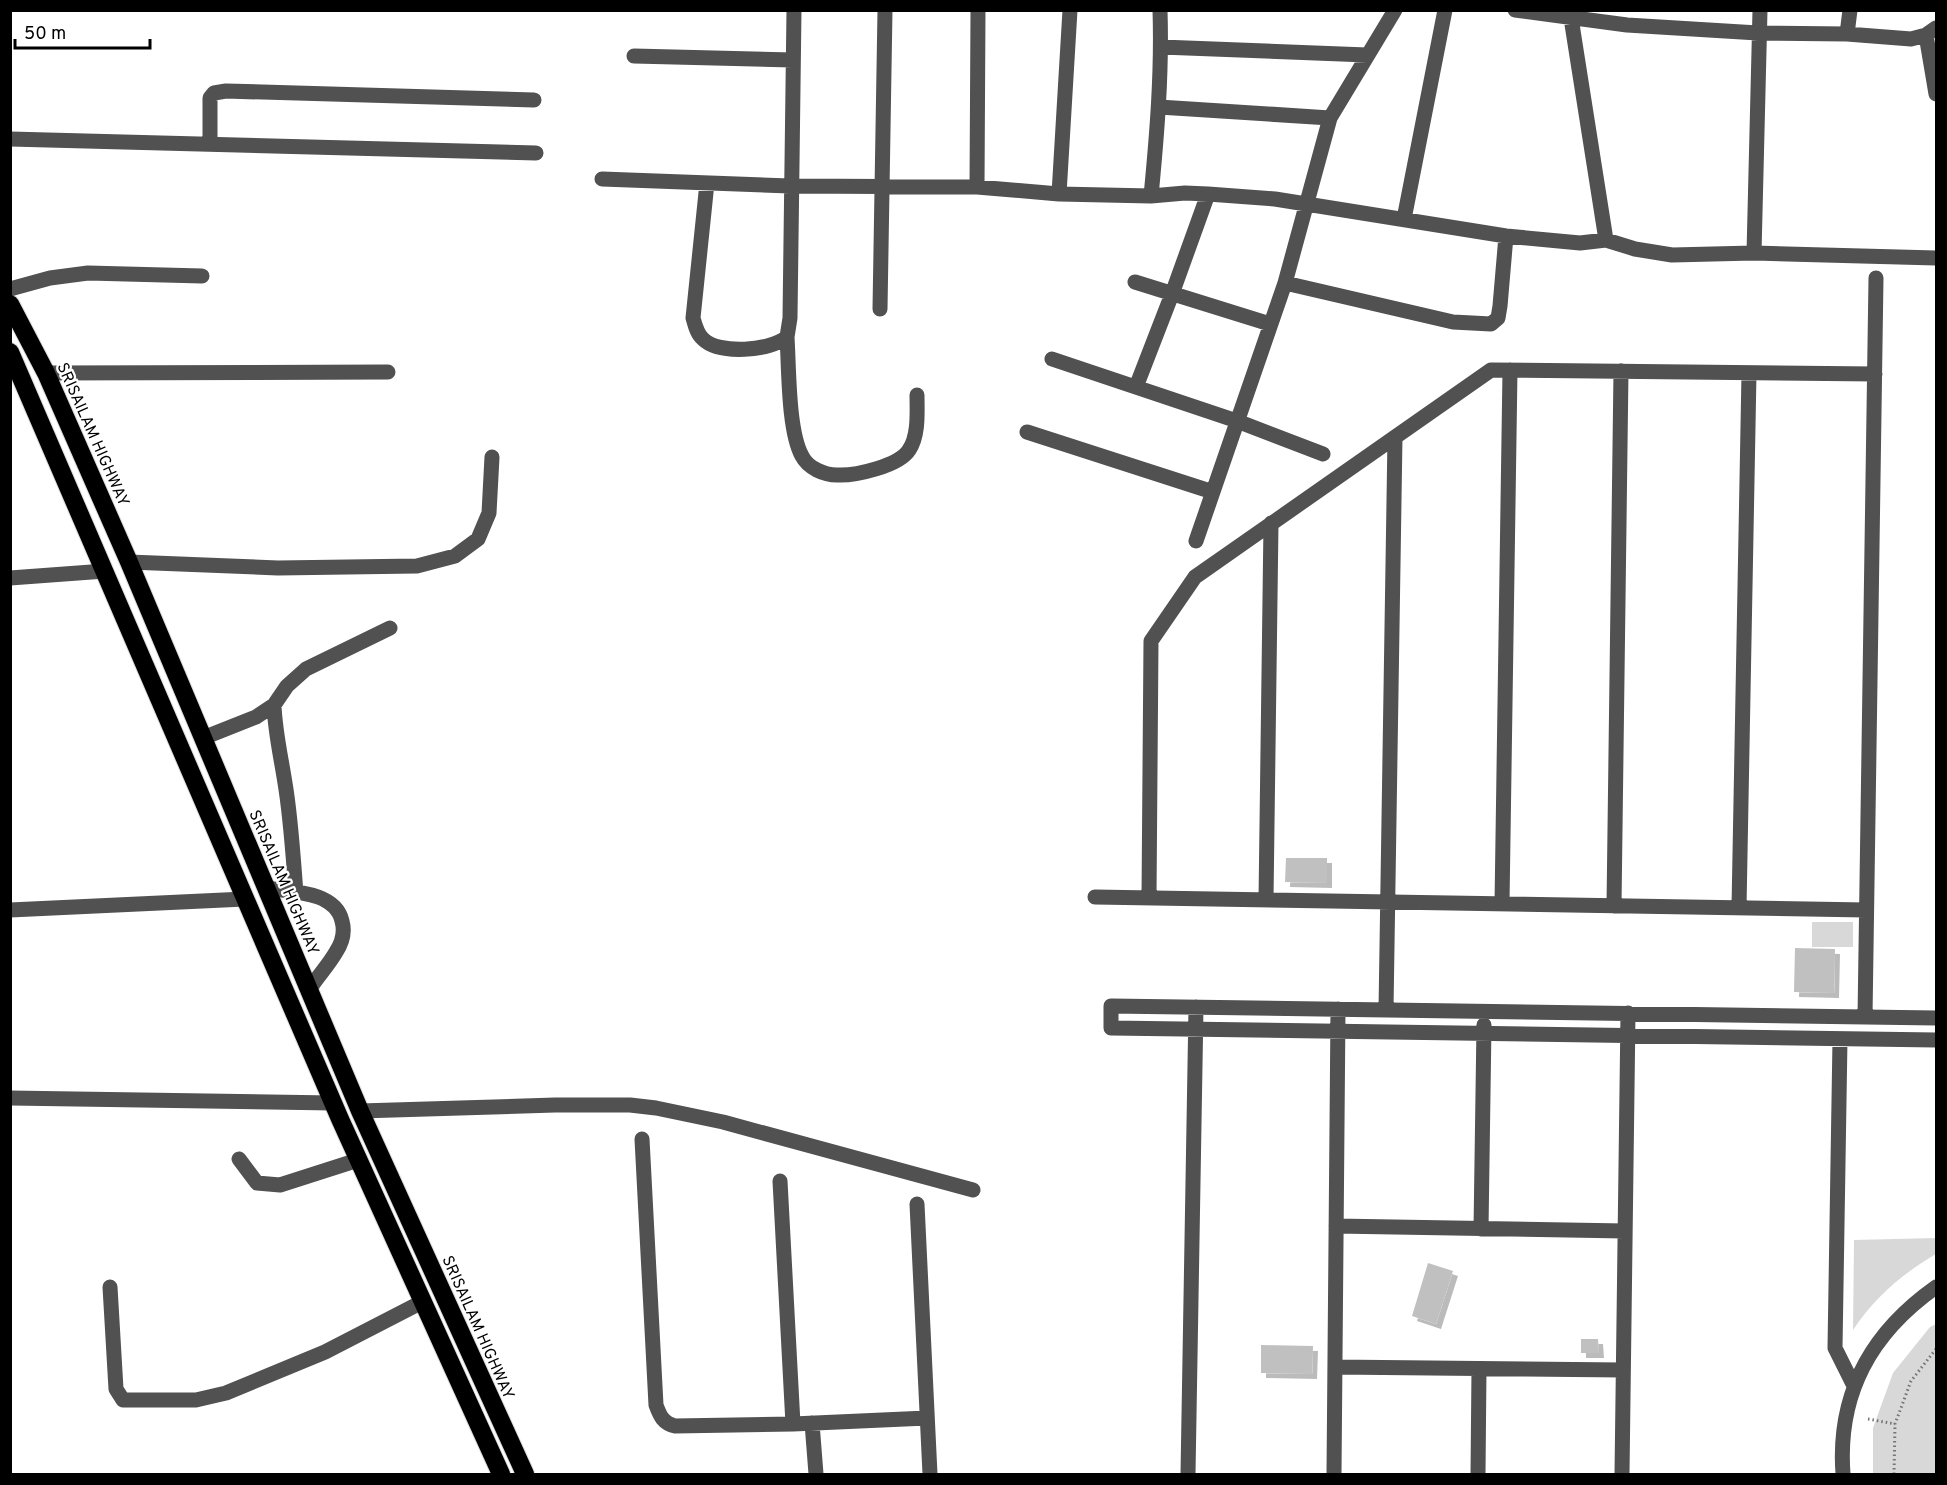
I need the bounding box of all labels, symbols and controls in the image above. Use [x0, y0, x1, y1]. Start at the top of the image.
scale bar [15, 12, 150, 50]
text: 50 m [24, 23, 66, 46]
street label: SRISAILAM HIGHWAY [51, 360, 133, 510]
street label: SRISAILAM HIGHWAY [244, 807, 323, 958]
street label: SRISAILAM HIGHWAY [436, 1253, 518, 1403]

